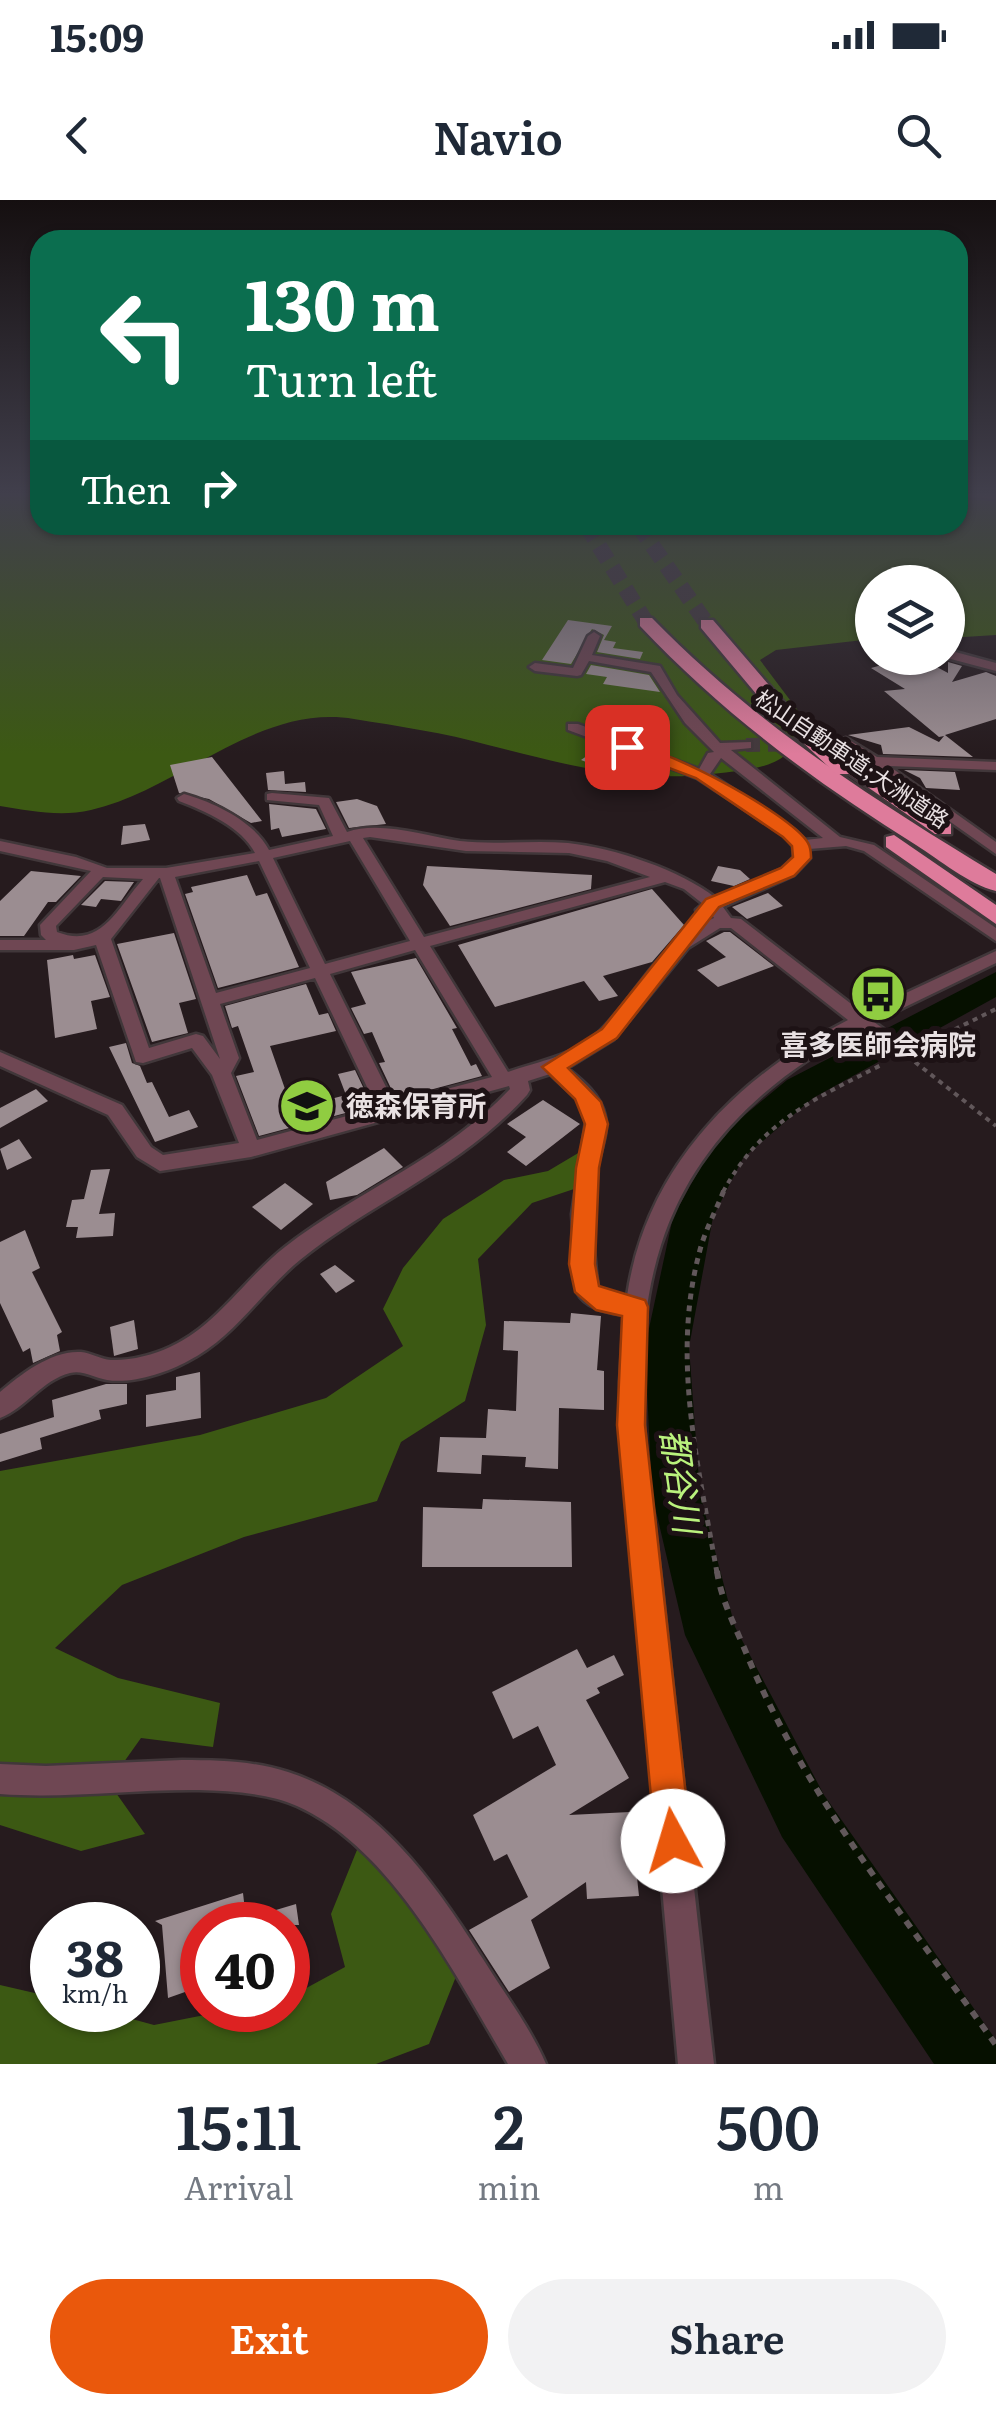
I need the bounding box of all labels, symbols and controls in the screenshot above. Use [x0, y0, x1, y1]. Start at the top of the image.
text: 15:09 [50, 7, 144, 64]
text: Navio [433, 102, 563, 169]
icon: back [50, 108, 105, 163]
icon: search [891, 108, 946, 163]
text: 130 m [245, 249, 440, 353]
icon: left [80, 270, 210, 400]
text: Turn left [245, 344, 437, 411]
text: Then [80, 459, 171, 516]
icon: right [191, 460, 246, 515]
map controls [855, 565, 965, 675]
button: layers [855, 565, 965, 675]
street label: 松山自動車道;大洲道路 [749, 681, 956, 835]
pin [585, 705, 670, 790]
icon: arrive [600, 720, 655, 775]
bus stop icon: 喜多医師会病院 [848, 964, 908, 1024]
place label: 喜多医師会病院 [780, 1022, 976, 1064]
school or university icon: 徳森保育所 [277, 1076, 337, 1136]
place label: 徳森保育所 [346, 1083, 486, 1125]
water label: 都谷川 [650, 1425, 717, 1540]
position arrow [621, 1789, 725, 1893]
speed limit sign: 40 [180, 1902, 310, 2032]
text: 38 [66, 1918, 124, 1992]
text: km/h [62, 1974, 128, 2011]
text: 15:11 [176, 2079, 302, 2168]
text: 2 [493, 2079, 525, 2168]
text: 500 [716, 2079, 820, 2168]
text: Arrival [184, 2162, 293, 2210]
text: min [477, 2162, 540, 2210]
text: m [753, 2162, 784, 2210]
button: Exit [50, 2279, 488, 2394]
button: Share [508, 2279, 946, 2394]

